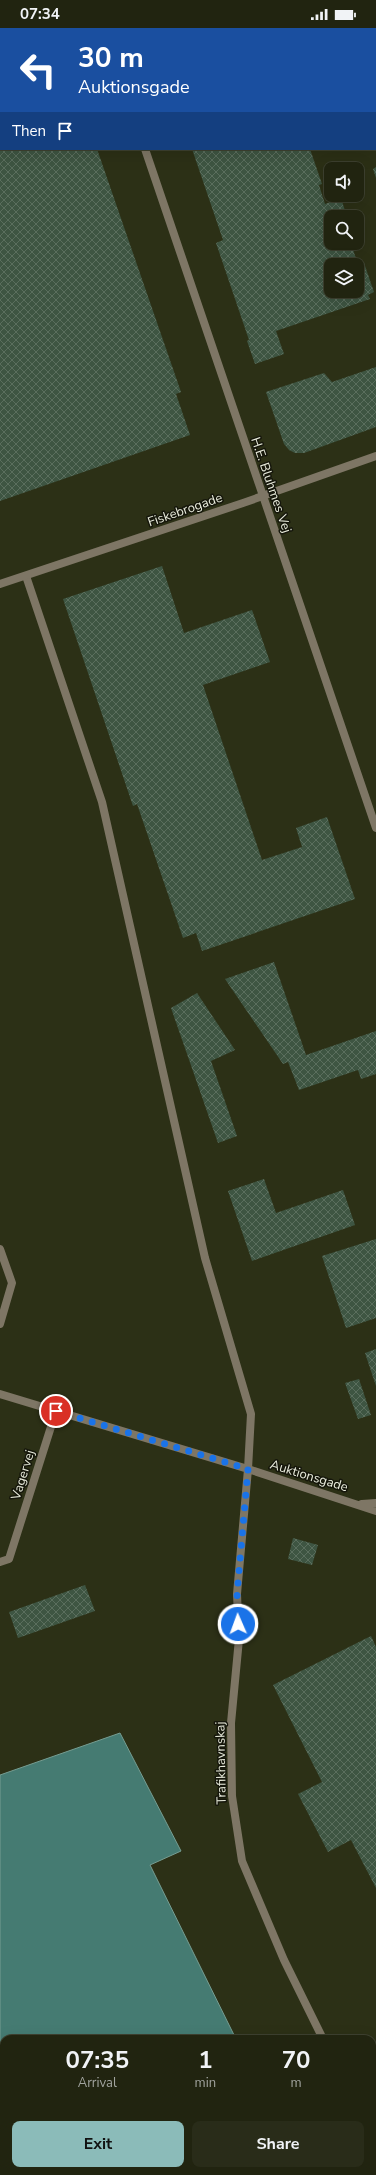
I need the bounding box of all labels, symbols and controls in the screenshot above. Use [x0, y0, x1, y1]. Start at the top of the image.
text: 07:34 [20, 4, 60, 24]
text: 30 m [78, 39, 144, 77]
icon: left [12, 44, 64, 96]
text: Auktionsgade [78, 75, 190, 99]
icon: arrive [54, 120, 76, 142]
text: Then [12, 121, 46, 141]
map controls [324, 162, 364, 298]
button: sound [324, 162, 364, 202]
button: search [324, 210, 364, 250]
button: layers [324, 258, 364, 298]
street label: H.E. Bluhmes Vej [246, 435, 296, 535]
street label: Fiskebrogade [145, 489, 225, 531]
pin [39, 1394, 73, 1428]
icon: arrive [45, 1400, 67, 1422]
street label: Vagervej [7, 1448, 39, 1503]
street label: Auktionsgade [268, 1456, 350, 1496]
position arrow [217, 1603, 259, 1645]
street label: Trafikhavnskaj [211, 1721, 231, 1805]
text: 07:35 [66, 2044, 129, 2076]
text: 1 [198, 2044, 213, 2076]
text: 70 [282, 2044, 310, 2076]
text: Arrival [78, 2074, 117, 2092]
text: min [195, 2074, 216, 2092]
text: m [290, 2074, 302, 2092]
button: Exit [12, 2121, 184, 2167]
button: Share [192, 2121, 364, 2167]

